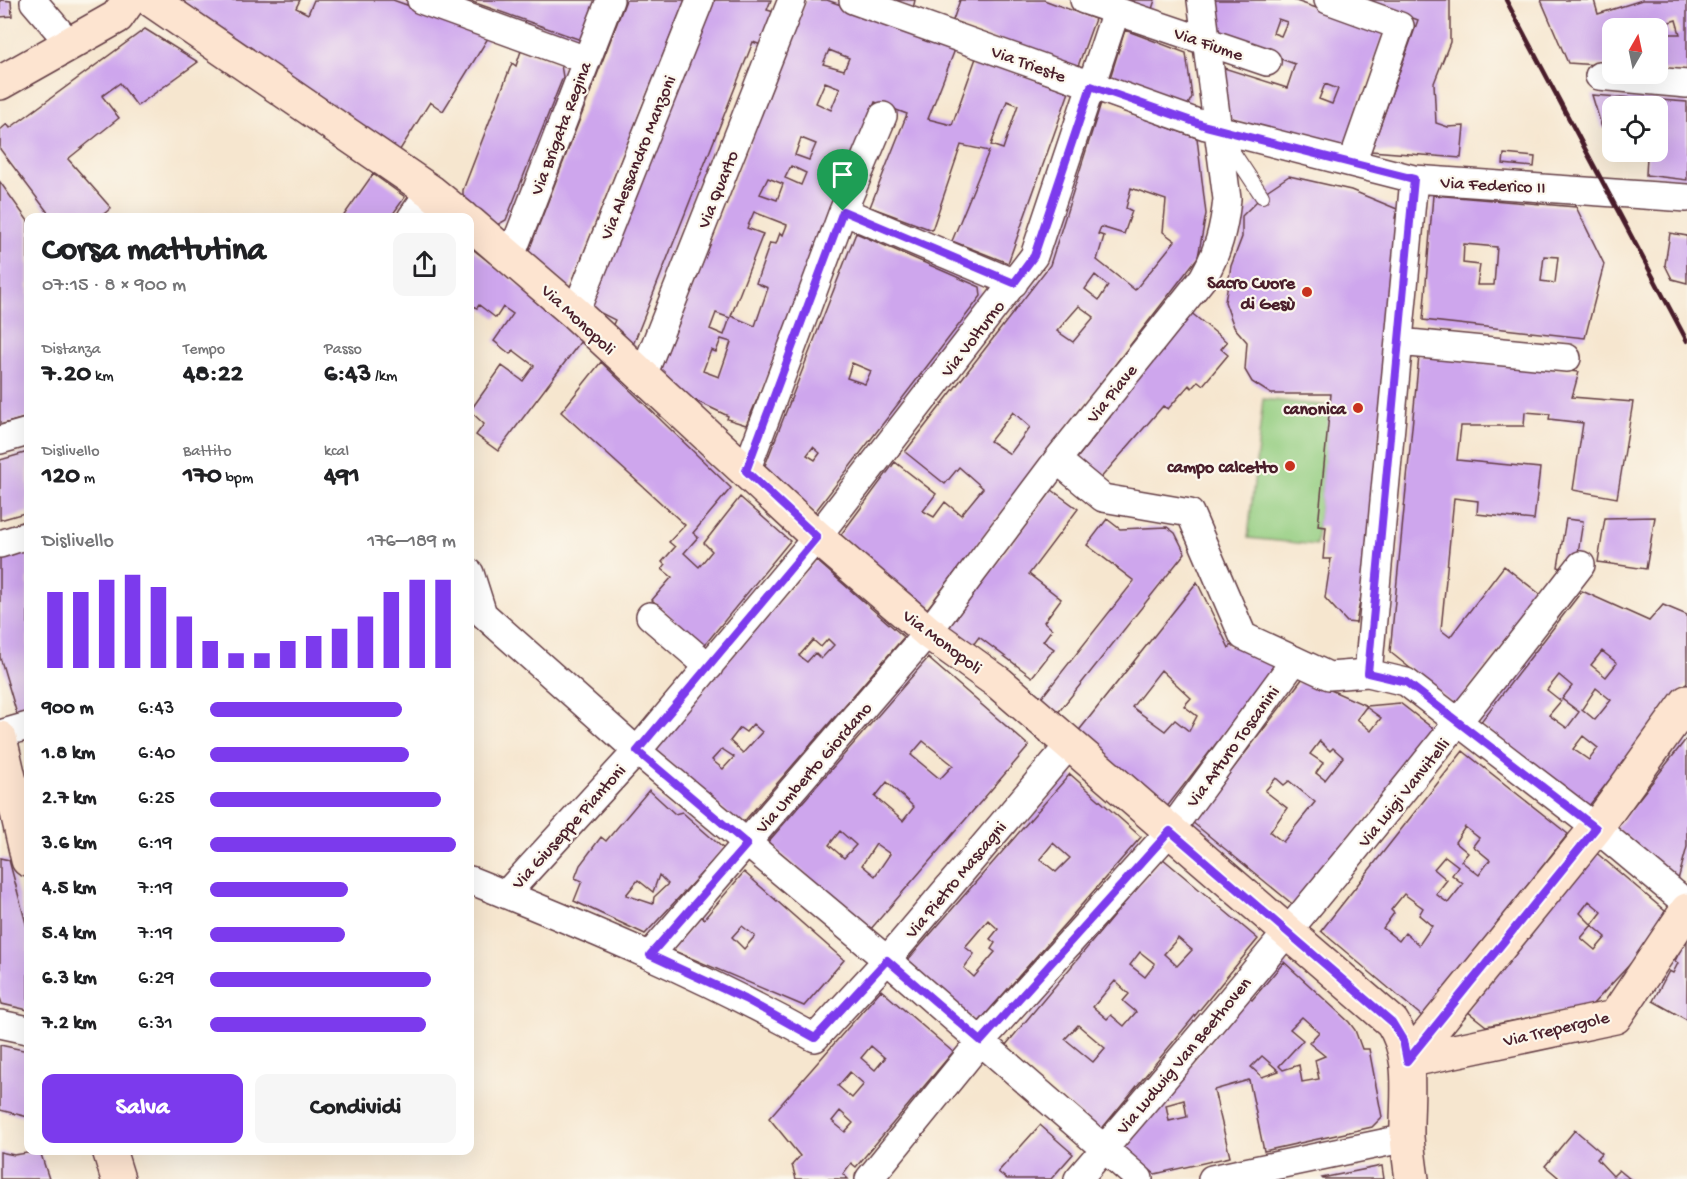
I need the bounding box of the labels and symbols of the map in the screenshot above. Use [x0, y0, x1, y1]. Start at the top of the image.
north arrow [1602, 18, 1668, 84]
street label: Via Fiume [1170, 23, 1246, 67]
street label: Via Trieste [987, 42, 1069, 89]
street label: Via Brigata Regina [527, 58, 598, 199]
street label: Via Alessandro Manzoni [596, 73, 682, 244]
street label: Via Quarto [694, 148, 744, 233]
pin [817, 149, 868, 211]
street label: Via Federico II [1439, 173, 1546, 200]
place label: Sacro Cuore di Gesù [1207, 274, 1296, 316]
street label: Via Monopoli [535, 280, 619, 361]
marker: Sacro Cuore di Gesù [1300, 285, 1314, 299]
street label: Via Volturno [937, 297, 1010, 383]
street label: Via Piave [1082, 361, 1143, 429]
place label: canonica [1283, 400, 1347, 421]
marker: canonica [1351, 401, 1365, 415]
place label: campo calcetto [1167, 458, 1279, 479]
marker: campo calcetto [1283, 459, 1297, 473]
street label: Via Monopoli [897, 606, 985, 680]
street label: Via Arturo Toscanini [1182, 683, 1285, 813]
street label: Via Umberto Giordano [752, 699, 878, 839]
street label: Via Luigi Vanvitelli [1354, 735, 1455, 853]
street label: Via Giuseppe Piantoni [508, 761, 631, 895]
street label: Via Pietro Mascagni [901, 818, 1012, 944]
street label: Via Ludwig Van Beethoven [1112, 973, 1257, 1140]
street label: Via Trepergole [1501, 1008, 1612, 1053]

